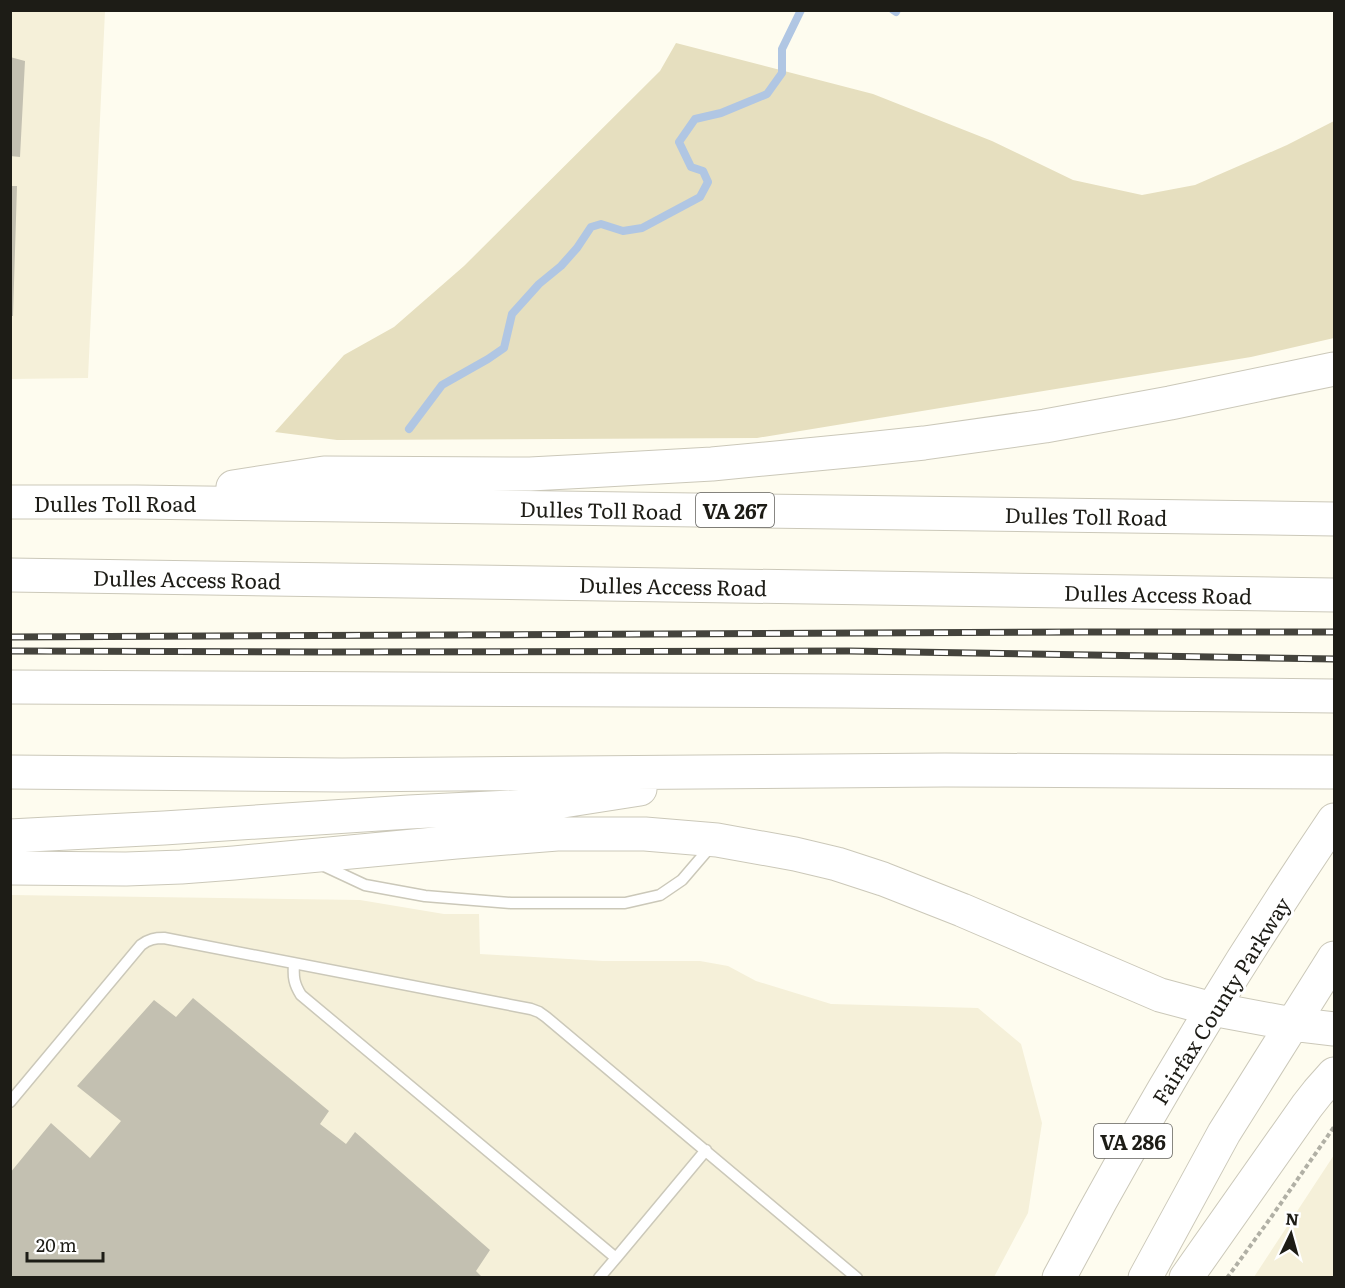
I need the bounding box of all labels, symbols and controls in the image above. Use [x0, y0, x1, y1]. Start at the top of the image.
street label: Dulles Toll Road [34, 487, 197, 518]
street label: Dulles Toll Road [519, 492, 683, 526]
road number: VA 267 [696, 493, 774, 527]
street label: Dulles Toll Road [1004, 498, 1168, 532]
street label: Dulles Access Road [93, 561, 282, 595]
street label: Dulles Access Road [579, 568, 768, 602]
street label: Dulles Access Road [1064, 576, 1253, 610]
street label: Fairfax County Parkway [1143, 889, 1297, 1110]
road number: VA 286 [1094, 1124, 1172, 1158]
north arrow [1261, 1204, 1321, 1264]
text: N [1285, 1206, 1300, 1231]
scale bar [27, 1225, 104, 1263]
text: 20 m [36, 1231, 77, 1258]

